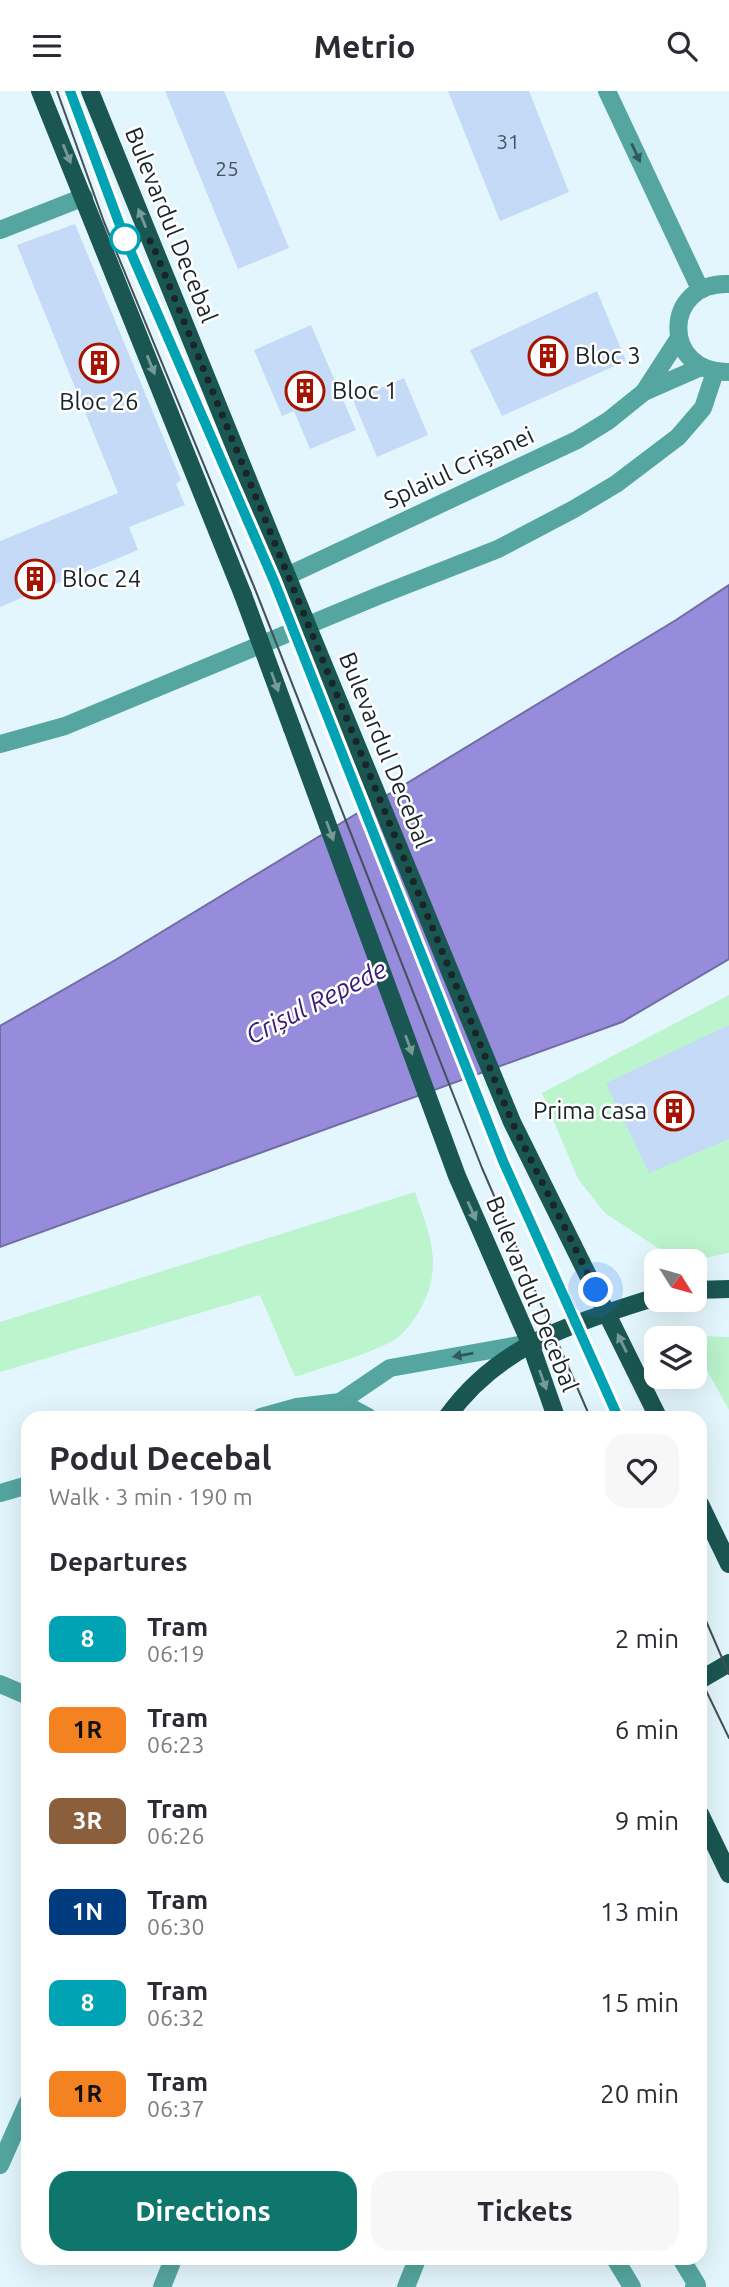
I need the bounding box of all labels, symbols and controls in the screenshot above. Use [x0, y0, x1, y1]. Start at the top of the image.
icon: menu [28, 27, 66, 65]
icon: search [663, 27, 701, 65]
text: Metrio [313, 28, 416, 64]
street label: Bulevardul Decebal [120, 123, 223, 326]
house number: 31 [496, 129, 520, 153]
one-way arrow [631, 143, 642, 163]
one-way arrow [61, 144, 72, 165]
house number: 25 [215, 156, 239, 180]
one-way arrow [136, 207, 147, 228]
unlabelled marker [110, 224, 140, 254]
building icon: Bloc 3 [527, 335, 569, 377]
building icon: Bloc 26 [78, 342, 120, 384]
place label: Bloc 3 [575, 342, 641, 369]
one-way arrow [146, 355, 157, 376]
building icon: Bloc 1 [284, 370, 326, 412]
place label: Bloc 1 [332, 377, 398, 404]
place label: Bloc 26 [59, 388, 139, 415]
street label: Splaiul Crișanei [380, 421, 538, 514]
building icon: Bloc 24 [14, 558, 56, 600]
place label: Bloc 24 [62, 565, 141, 592]
street label: Bulevardul Decebal [334, 648, 437, 851]
one-way arrow [270, 671, 281, 692]
one-way arrow [325, 821, 336, 842]
water label: Crișul Repede [241, 954, 391, 1049]
one-way arrow [404, 1034, 415, 1055]
building icon: Prima casa [653, 1090, 695, 1132]
place label: Prima casa [533, 1097, 647, 1124]
street label: Bulevardul Decebal [481, 1192, 584, 1395]
one-way arrow [466, 1201, 478, 1221]
north arrow [644, 1249, 707, 1313]
map controls [644, 1249, 707, 1389]
your location [578, 1272, 613, 1307]
button: layers [644, 1326, 707, 1389]
one-way arrow [616, 1333, 627, 1353]
one-way arrow [451, 1350, 473, 1361]
one-way arrow [538, 1370, 549, 1391]
button: heart [605, 1434, 679, 1508]
text: Podul Decebal [49, 1439, 272, 1476]
text: Walk · 3 min · 190 m [49, 1484, 253, 1509]
text: Departures [49, 1547, 187, 1576]
text: Tram [147, 1612, 208, 1641]
text: 2 min [615, 1624, 679, 1653]
text: 8 [81, 1625, 94, 1652]
text: 06:19 [147, 1641, 205, 1666]
text: Tram [147, 1703, 208, 1732]
text: 6 min [615, 1715, 679, 1744]
text: 1R [73, 1716, 102, 1743]
text: 06:23 [147, 1732, 205, 1757]
text: Tram [147, 1794, 208, 1823]
text: 9 min [615, 1806, 679, 1835]
text: 3R [73, 1807, 102, 1834]
text: 06:26 [147, 1823, 205, 1848]
text: Tram [147, 1885, 208, 1914]
text: 13 min [600, 1897, 679, 1926]
text: 1N [72, 1898, 103, 1925]
text: 06:30 [147, 1914, 205, 1939]
text: Tram [147, 1976, 208, 2005]
text: 15 min [600, 1988, 679, 2017]
text: 8 [81, 1989, 94, 2016]
text: 06:32 [147, 2005, 205, 2030]
text: Tram [147, 2067, 208, 2096]
text: 20 min [600, 2079, 679, 2108]
text: 1R [73, 2080, 102, 2107]
text: 06:37 [147, 2096, 205, 2121]
button: Directions [49, 2171, 357, 2251]
button: Tickets [371, 2171, 679, 2251]

